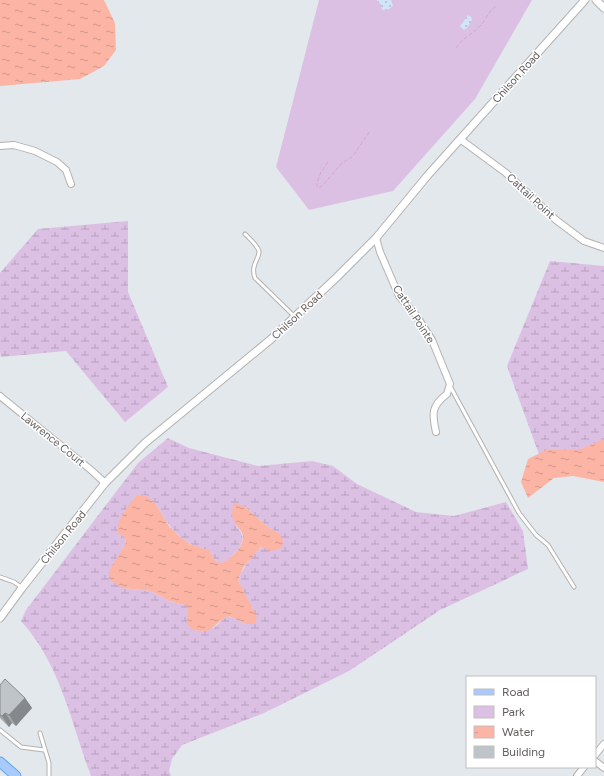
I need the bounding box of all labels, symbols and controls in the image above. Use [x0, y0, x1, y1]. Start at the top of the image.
street label: Chilson Road [490, 49, 543, 106]
street label: Cattail Point [504, 171, 557, 222]
street label: Cattail Pointe [390, 283, 437, 346]
street label: Chilson Road [269, 289, 325, 342]
street label: Lawrence Court [18, 410, 87, 469]
street label: Chilson Road [38, 508, 89, 567]
legend [466, 676, 596, 768]
text: Road [502, 685, 530, 699]
text: Park [502, 705, 525, 719]
text: Water [502, 725, 534, 739]
text: Building [502, 745, 545, 759]

